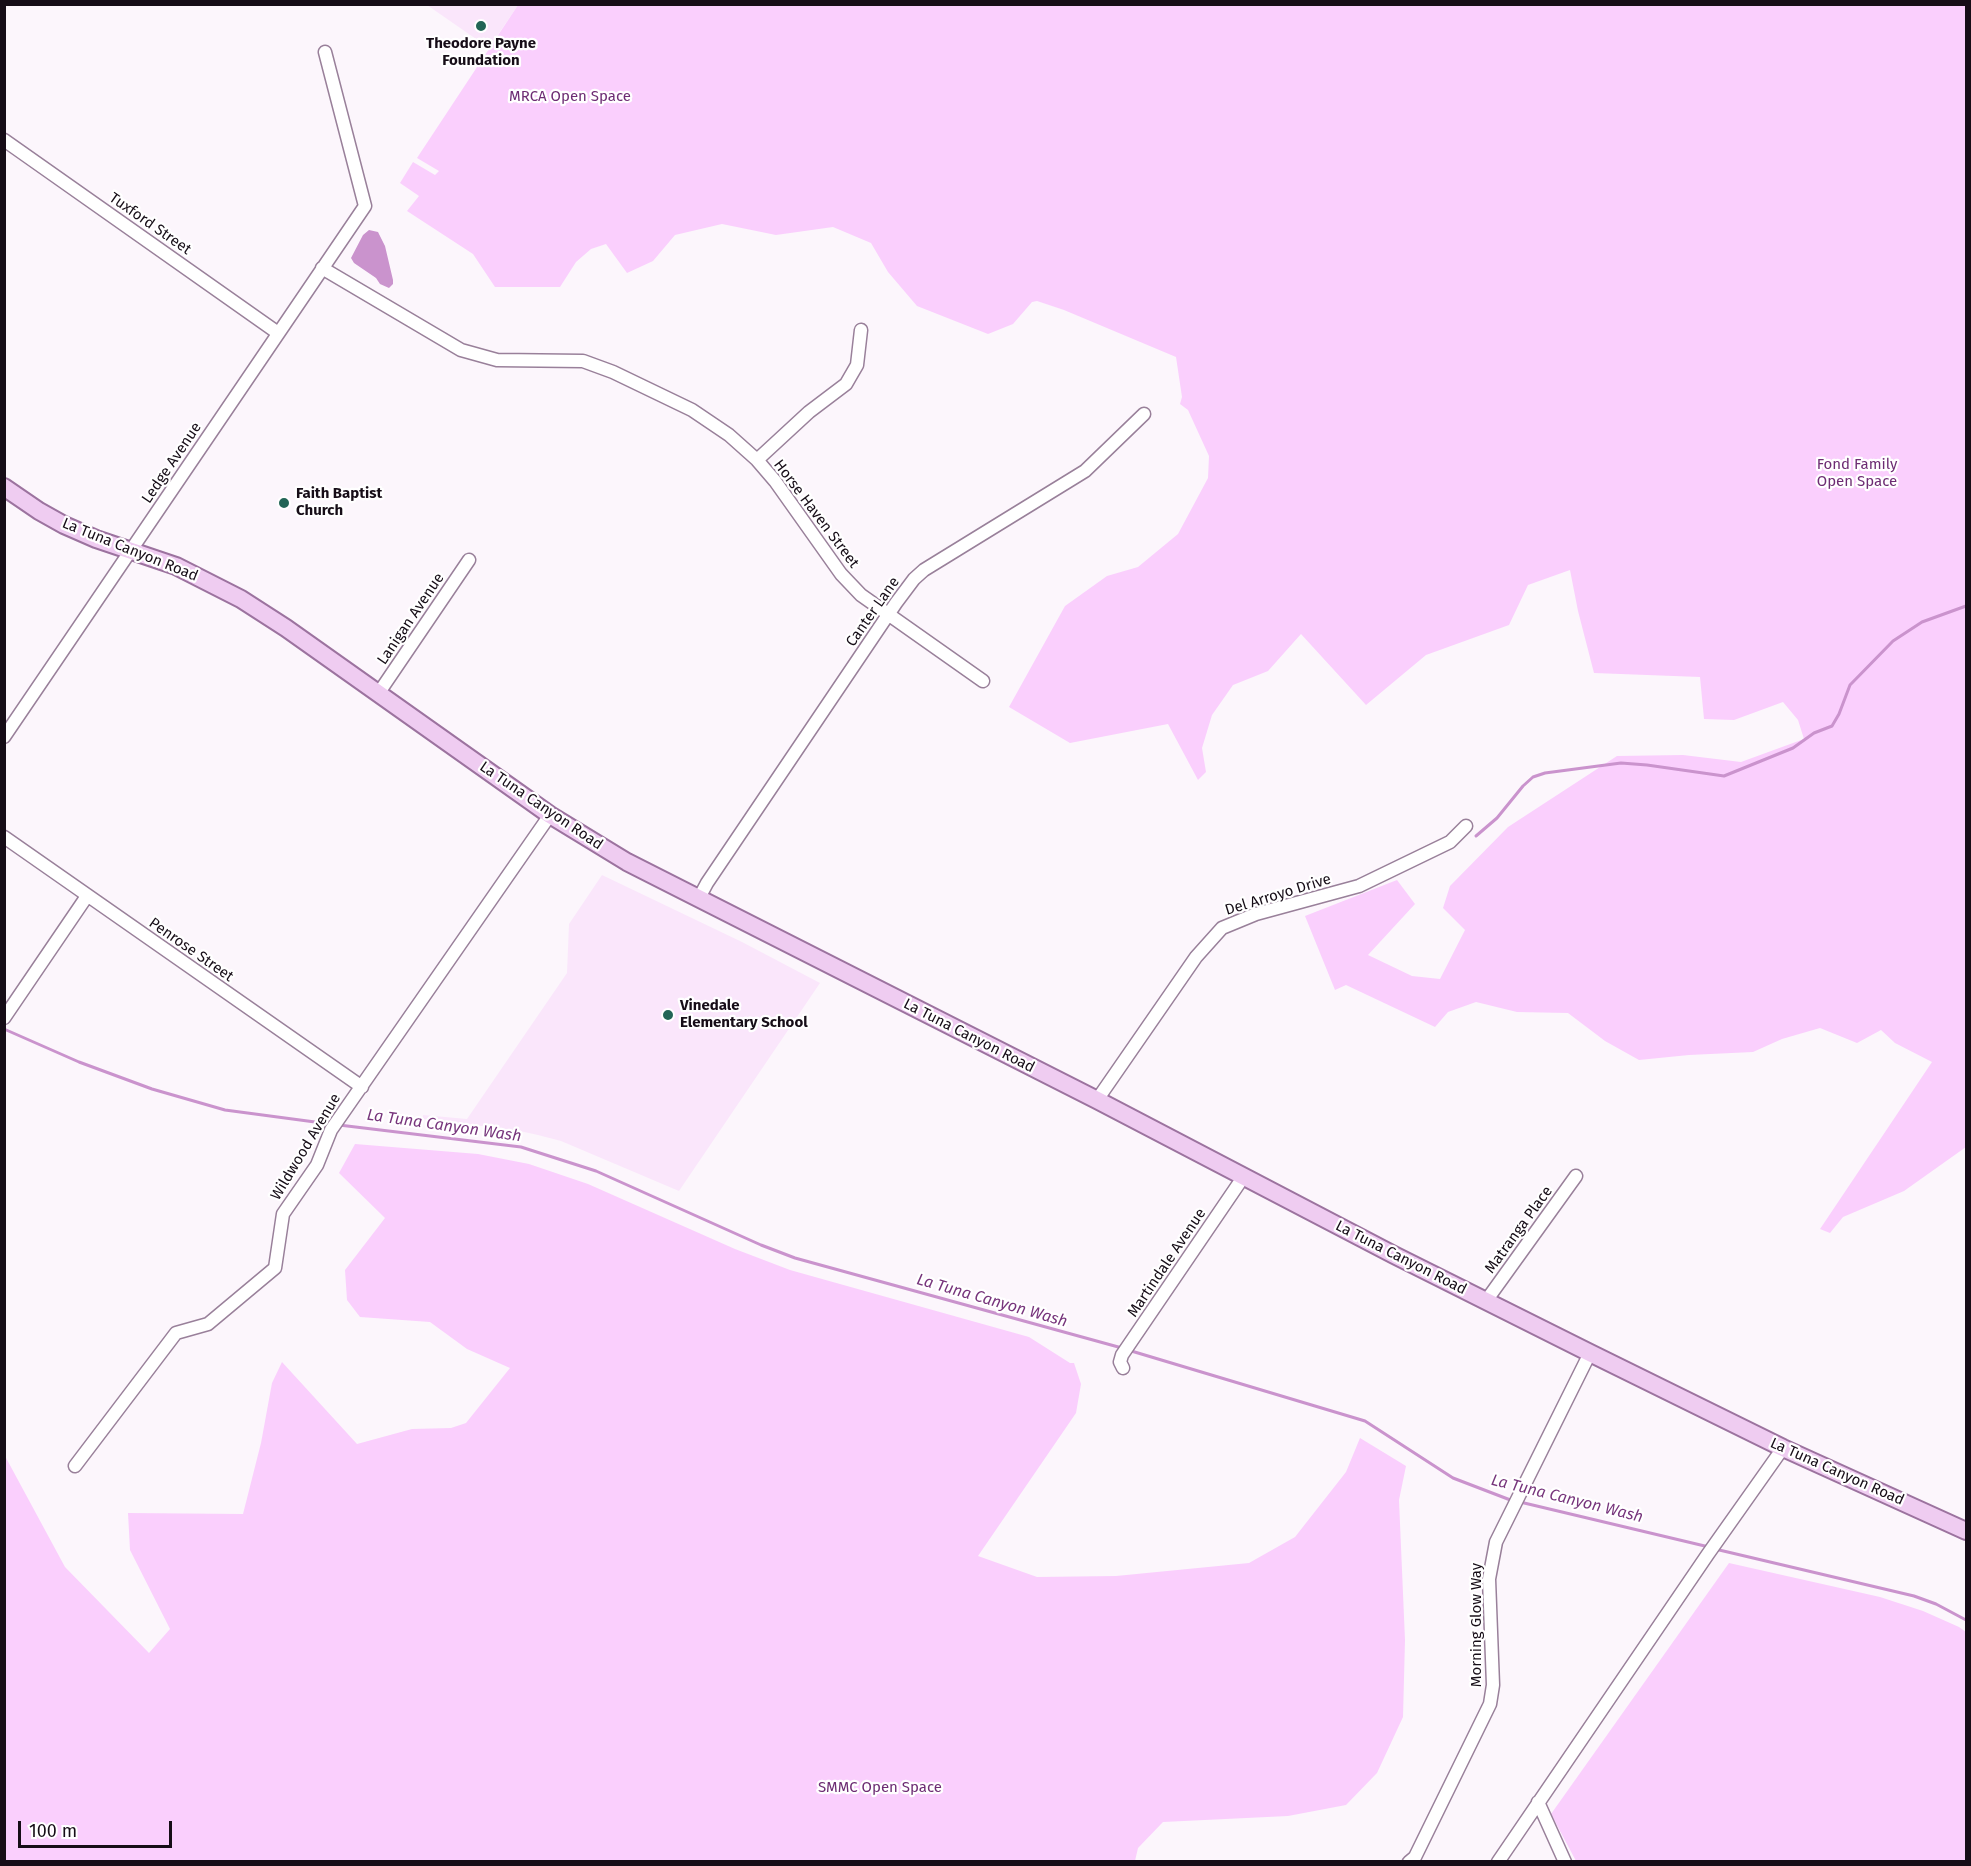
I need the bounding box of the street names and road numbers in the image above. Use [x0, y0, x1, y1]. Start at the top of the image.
street label: Tuxford Street [106, 189, 194, 259]
street label: Ledge Avenue [138, 419, 206, 507]
street label: Horse Haven Street [769, 456, 863, 572]
street label: La Tuna Canyon Road [60, 515, 200, 585]
street label: Lanigan Avenue [374, 570, 448, 668]
street label: Canter Lane [842, 574, 904, 650]
street label: La Tuna Canyon Road [476, 758, 606, 854]
street label: Del Arroyo Drive [1223, 870, 1333, 920]
street label: Penrose Street [145, 914, 237, 986]
street label: La Tuna Canyon Road [900, 995, 1038, 1077]
street label: Wildwood Avenue [267, 1091, 345, 1203]
street label: Matranga Place [1481, 1183, 1557, 1277]
street label: Martindale Avenue [1124, 1205, 1210, 1321]
street label: La Tuna Canyon Road [1332, 1217, 1470, 1299]
street label: La Tuna Canyon Road [1767, 1434, 1907, 1510]
street label: Morning Glow Way [1468, 1563, 1486, 1687]

